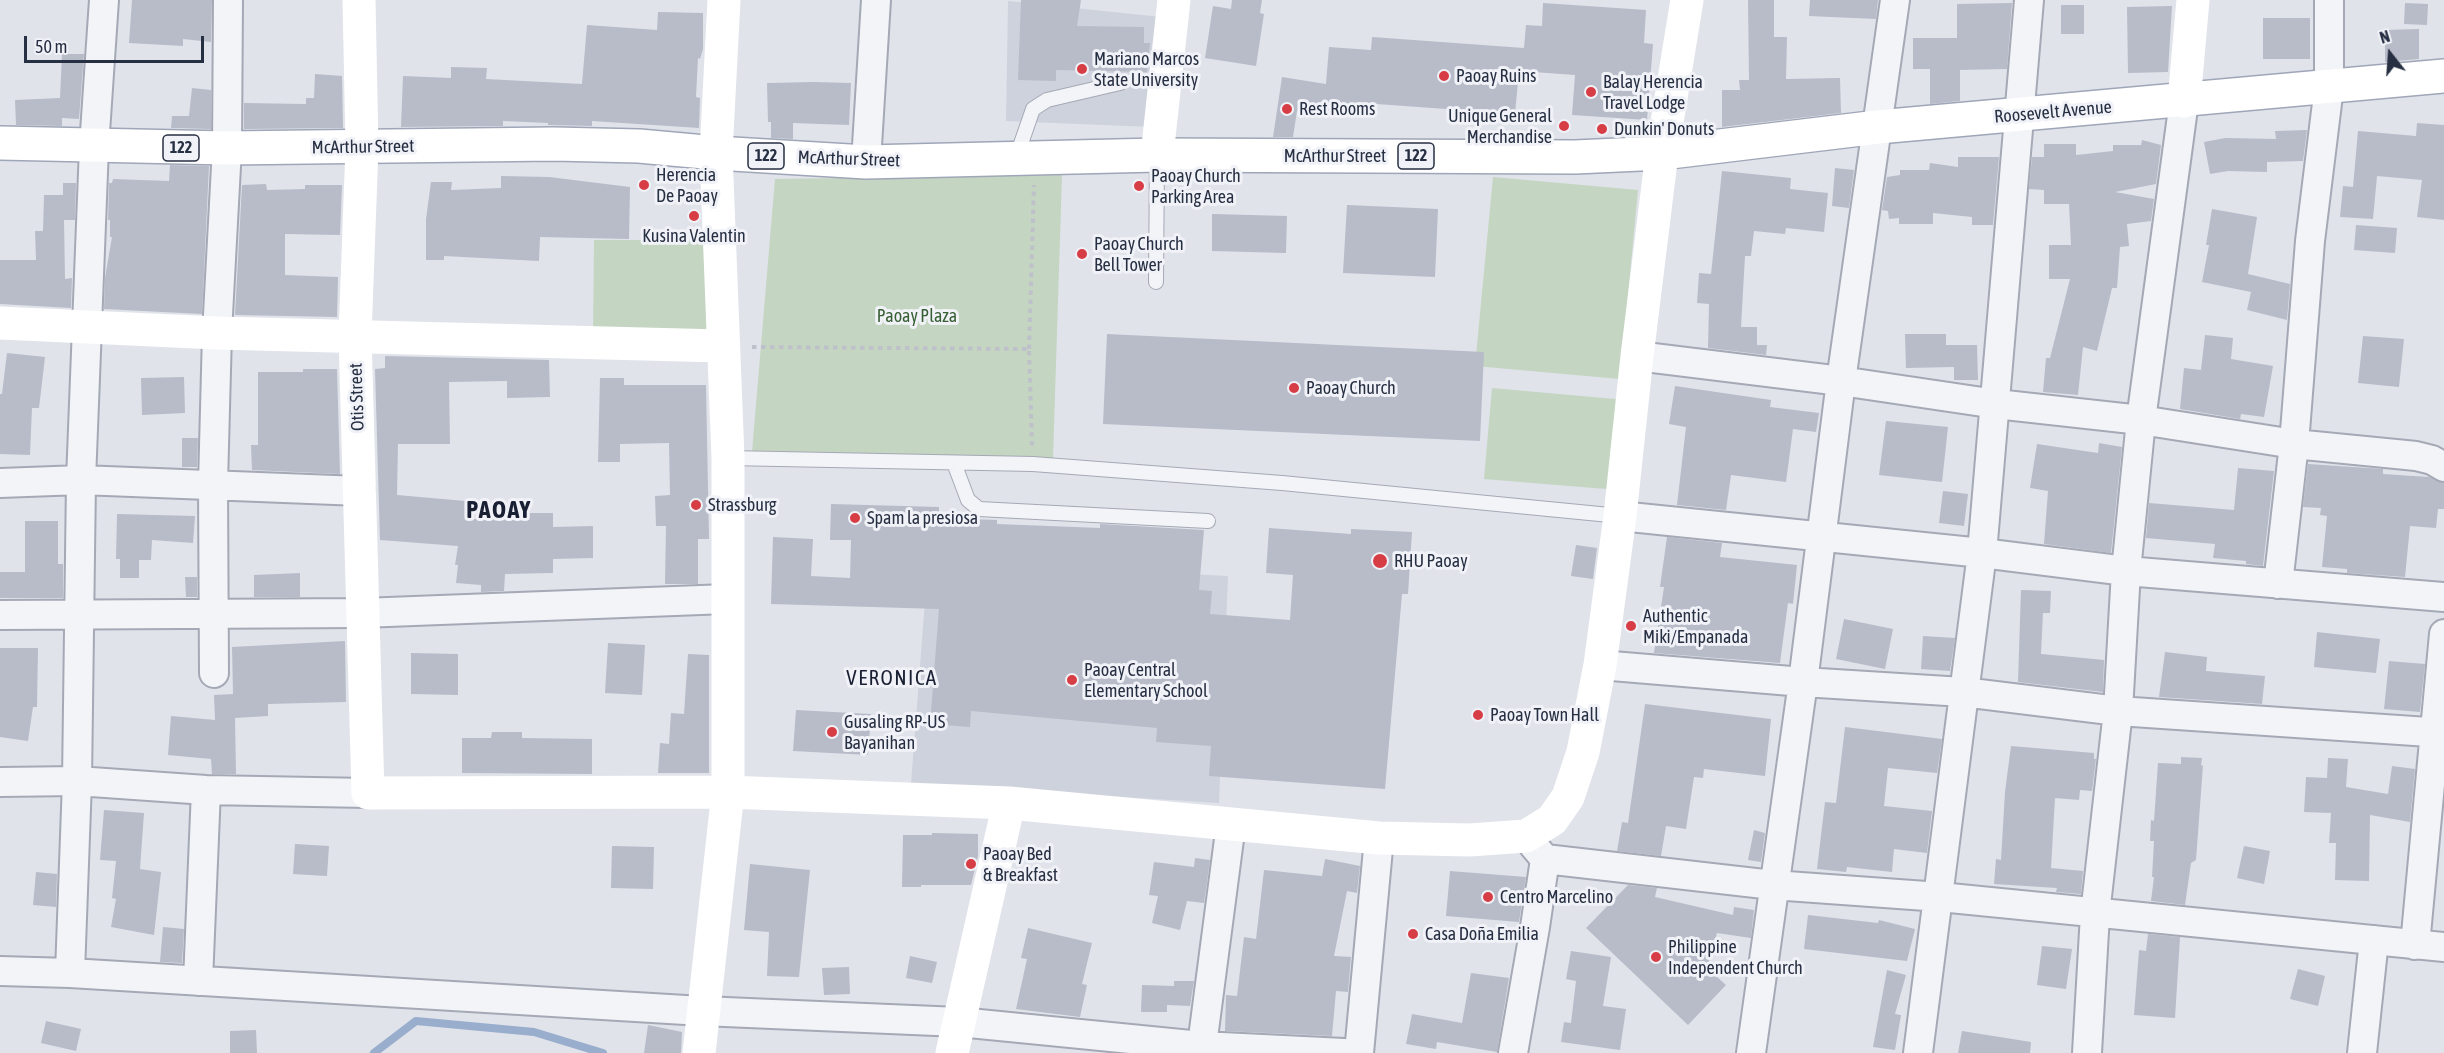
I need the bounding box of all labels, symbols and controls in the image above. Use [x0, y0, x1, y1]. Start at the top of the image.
scale bar [27, 24, 207, 62]
north arrow [2360, 24, 2420, 84]
text: N [2378, 27, 2392, 47]
text: 50 m [35, 36, 67, 57]
place label: Mariano Marcos State University [1094, 48, 1199, 90]
marker: Mariano Marcos State University [1075, 62, 1089, 76]
place label: Paoay Ruins [1456, 65, 1536, 87]
marker: Paoay Ruins [1437, 69, 1451, 83]
place label: Balay Herencia Travel Lodge [1603, 71, 1703, 113]
marker: Balay Herencia Travel Lodge [1584, 85, 1598, 99]
street label: Roosevelt Avenue [1993, 96, 2113, 128]
place label: Rest Rooms [1299, 98, 1375, 120]
marker: Rest Rooms [1280, 102, 1294, 116]
place label: Unique General Merchandise [1448, 105, 1552, 148]
place label: Dunkin' Donuts [1614, 118, 1714, 140]
marker: Unique General Merchandise [1557, 119, 1571, 133]
marker: Dunkin' Donuts [1595, 122, 1609, 136]
road number: 122 [163, 135, 199, 161]
street label: McArthur Street [312, 135, 414, 159]
road number: 122 [748, 143, 784, 169]
road number: 122 [1398, 143, 1434, 169]
street label: McArthur Street [1284, 145, 1386, 167]
street label: McArthur Street [797, 146, 901, 172]
place label: Herencia De Paoay [656, 164, 718, 207]
place label: Paoay Church Parking Area [1151, 165, 1241, 207]
marker: Herencia De Paoay [637, 178, 651, 192]
marker: Paoay Church Parking Area [1132, 179, 1146, 193]
marker: Kusina Valentin [687, 209, 701, 223]
place label: Kusina Valentin [642, 225, 746, 247]
place label: Paoay Church Bell Tower [1094, 233, 1184, 276]
marker: Paoay Church Bell Tower [1075, 247, 1089, 261]
park label: Paoay Plaza [877, 305, 957, 327]
street label: Otis Street [345, 363, 369, 431]
place label: Paoay Church [1306, 377, 1396, 399]
marker: Paoay Church [1287, 381, 1301, 395]
place label: Strassburg [708, 494, 777, 516]
district label: PAOAY [466, 496, 532, 524]
marker: Strassburg [689, 498, 703, 512]
place label: Spam la presiosa [867, 507, 978, 529]
marker: Spam la presiosa [848, 511, 862, 525]
place label: RHU Paoay [1394, 550, 1468, 572]
marker: RHU Paoay [1371, 552, 1389, 570]
place label: Authentic Miki/Empanada [1643, 605, 1748, 648]
marker: Authentic Miki/Empanada [1624, 619, 1638, 633]
place label: Paoay Central Elementary School [1084, 659, 1208, 702]
district label: VERONICA [846, 665, 938, 691]
marker: Paoay Central Elementary School [1065, 673, 1079, 687]
place label: Paoay Town Hall [1490, 704, 1599, 726]
marker: Paoay Town Hall [1471, 708, 1485, 722]
place label: Gusaling RP-US Bayanihan [844, 711, 945, 754]
marker: Gusaling RP-US Bayanihan [825, 725, 839, 739]
place label: Paoay Bed & Breakfast [983, 843, 1058, 886]
marker: Paoay Bed & Breakfast [964, 857, 978, 871]
place label: Centro Marcelino [1500, 886, 1613, 908]
marker: Centro Marcelino [1481, 890, 1495, 904]
place label: Casa Doña Emilia [1425, 923, 1539, 945]
marker: Casa Doña Emilia [1406, 927, 1420, 941]
place label: Philippine Independent Church [1668, 936, 1803, 978]
marker: Philippine Independent Church [1649, 950, 1663, 964]

